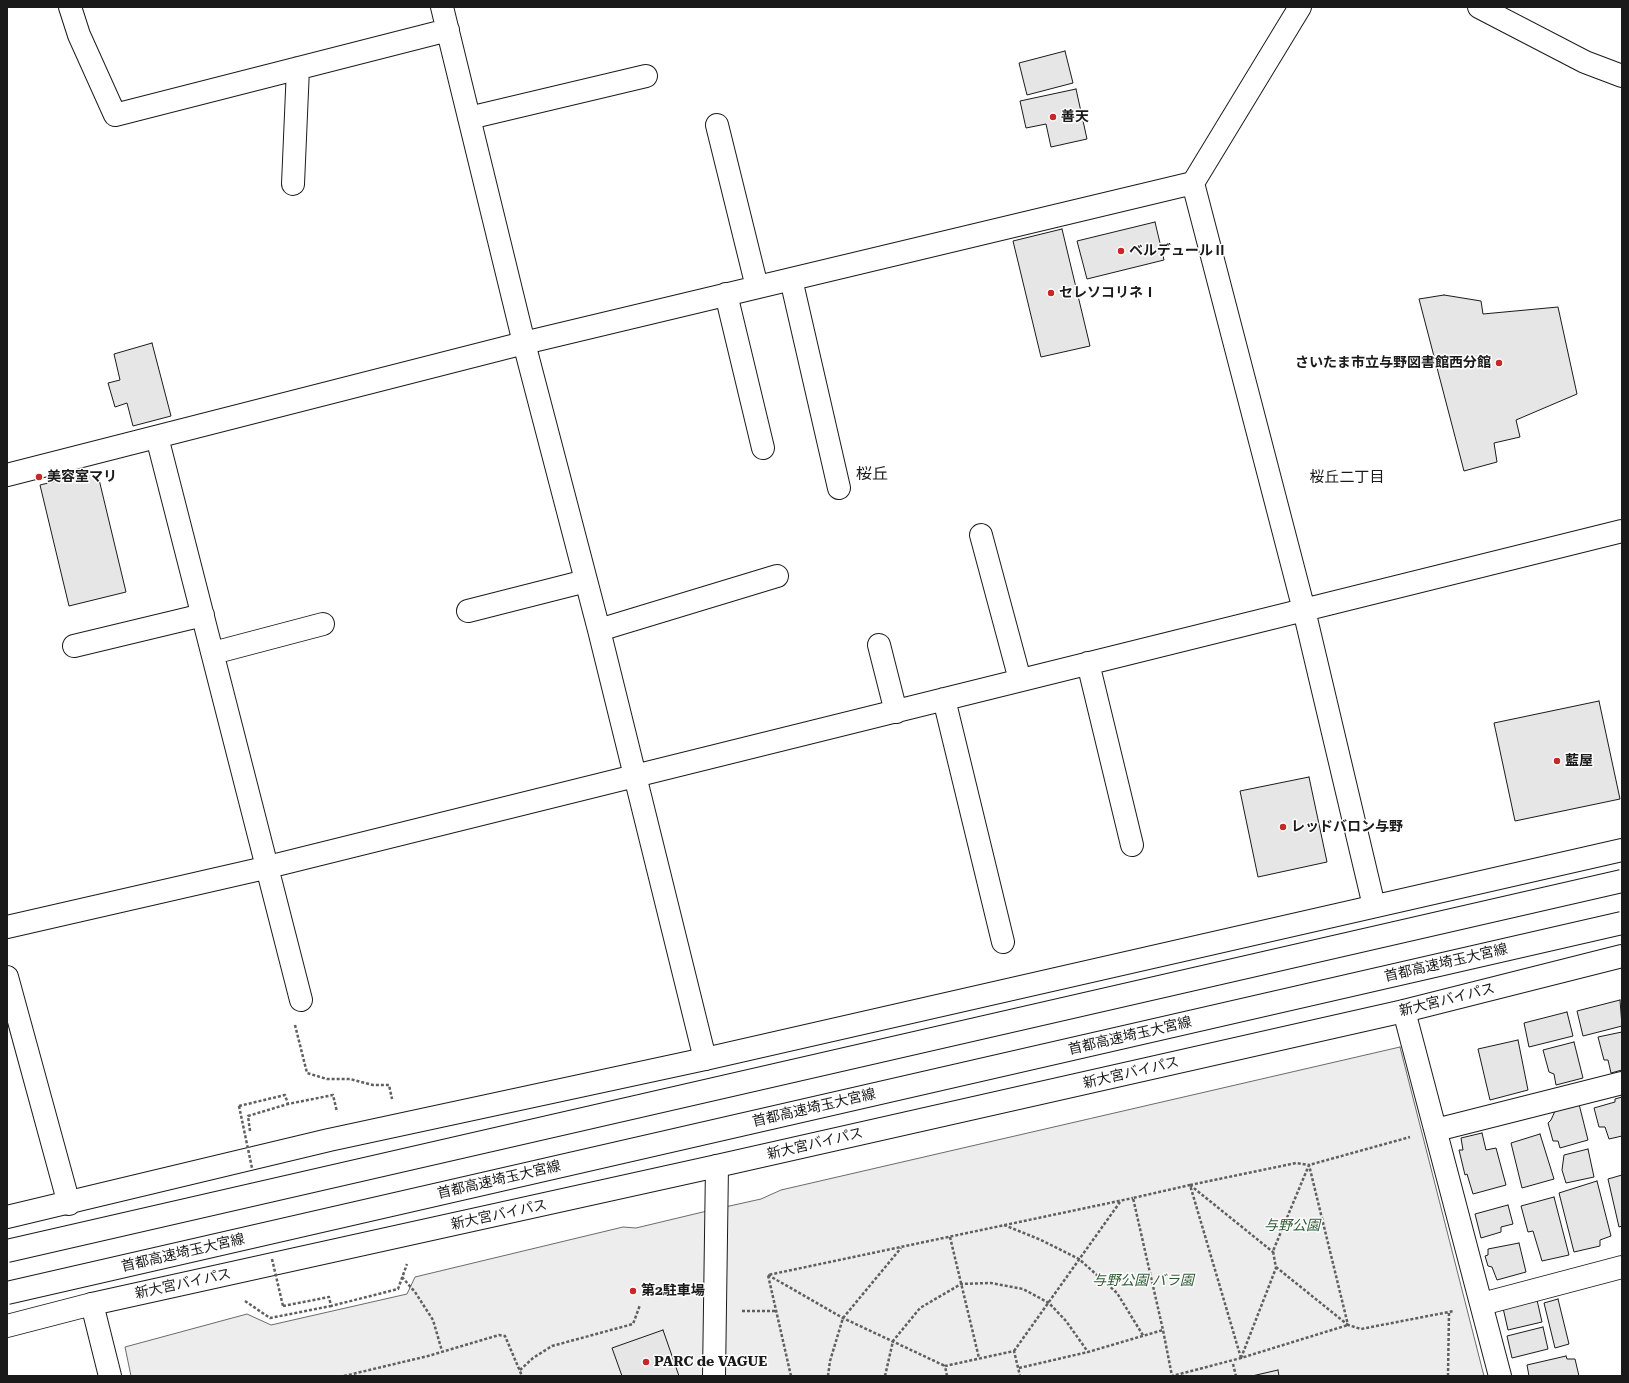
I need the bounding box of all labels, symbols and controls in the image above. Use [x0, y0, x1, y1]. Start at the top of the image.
place label: 善天 [1061, 109, 1089, 125]
marker: 善天 [1048, 112, 1058, 122]
place label: ベルデュールⅡ [1129, 243, 1227, 259]
marker: ベルデュールⅡ [1116, 246, 1126, 256]
place label: セレソコリネⅠ [1059, 285, 1157, 301]
marker: セレソコリネⅠ [1046, 288, 1056, 298]
place label: さいたま市立与野図書館西分館 [1295, 355, 1491, 371]
marker: さいたま市立与野図書館西分館 [1494, 358, 1504, 368]
district label: 桜丘 [856, 464, 888, 484]
place label: 美容室マリ [47, 469, 117, 485]
district label: 桜丘二丁目 [1310, 469, 1384, 487]
marker: 美容室マリ [34, 472, 44, 482]
place label: 藍屋 [1565, 753, 1593, 769]
marker: 藍屋 [1552, 756, 1562, 766]
place label: レッドバロン与野 [1291, 819, 1403, 835]
marker: レッドバロン与野 [1278, 822, 1288, 832]
street label: 首都高速埼玉大宮線 [1383, 941, 1509, 985]
street label: 新大宮バイパス [1397, 980, 1497, 1020]
street label: 首都高速埼玉大宮線 [1067, 1014, 1193, 1058]
street label: 新大宮バイパス [1081, 1054, 1181, 1092]
street label: 首都高速埼玉大宮線 [751, 1086, 877, 1130]
street label: 新大宮バイパス [765, 1125, 865, 1163]
street label: 首都高速埼玉大宮線 [436, 1158, 562, 1202]
street label: 新大宮バイパス [449, 1197, 549, 1233]
park label: 与野公園 [1264, 1218, 1320, 1234]
street label: 首都高速埼玉大宮線 [120, 1231, 246, 1275]
street label: 新大宮バイパス [133, 1266, 233, 1302]
park label: 与野公園 バラ園 [1092, 1273, 1194, 1289]
place label: 第2駐車場 [641, 1283, 705, 1299]
marker: 第2駐車場 [628, 1286, 638, 1296]
place label: PARC de VAGUE [654, 1354, 767, 1370]
marker: PARC de VAGUE [641, 1357, 651, 1367]

